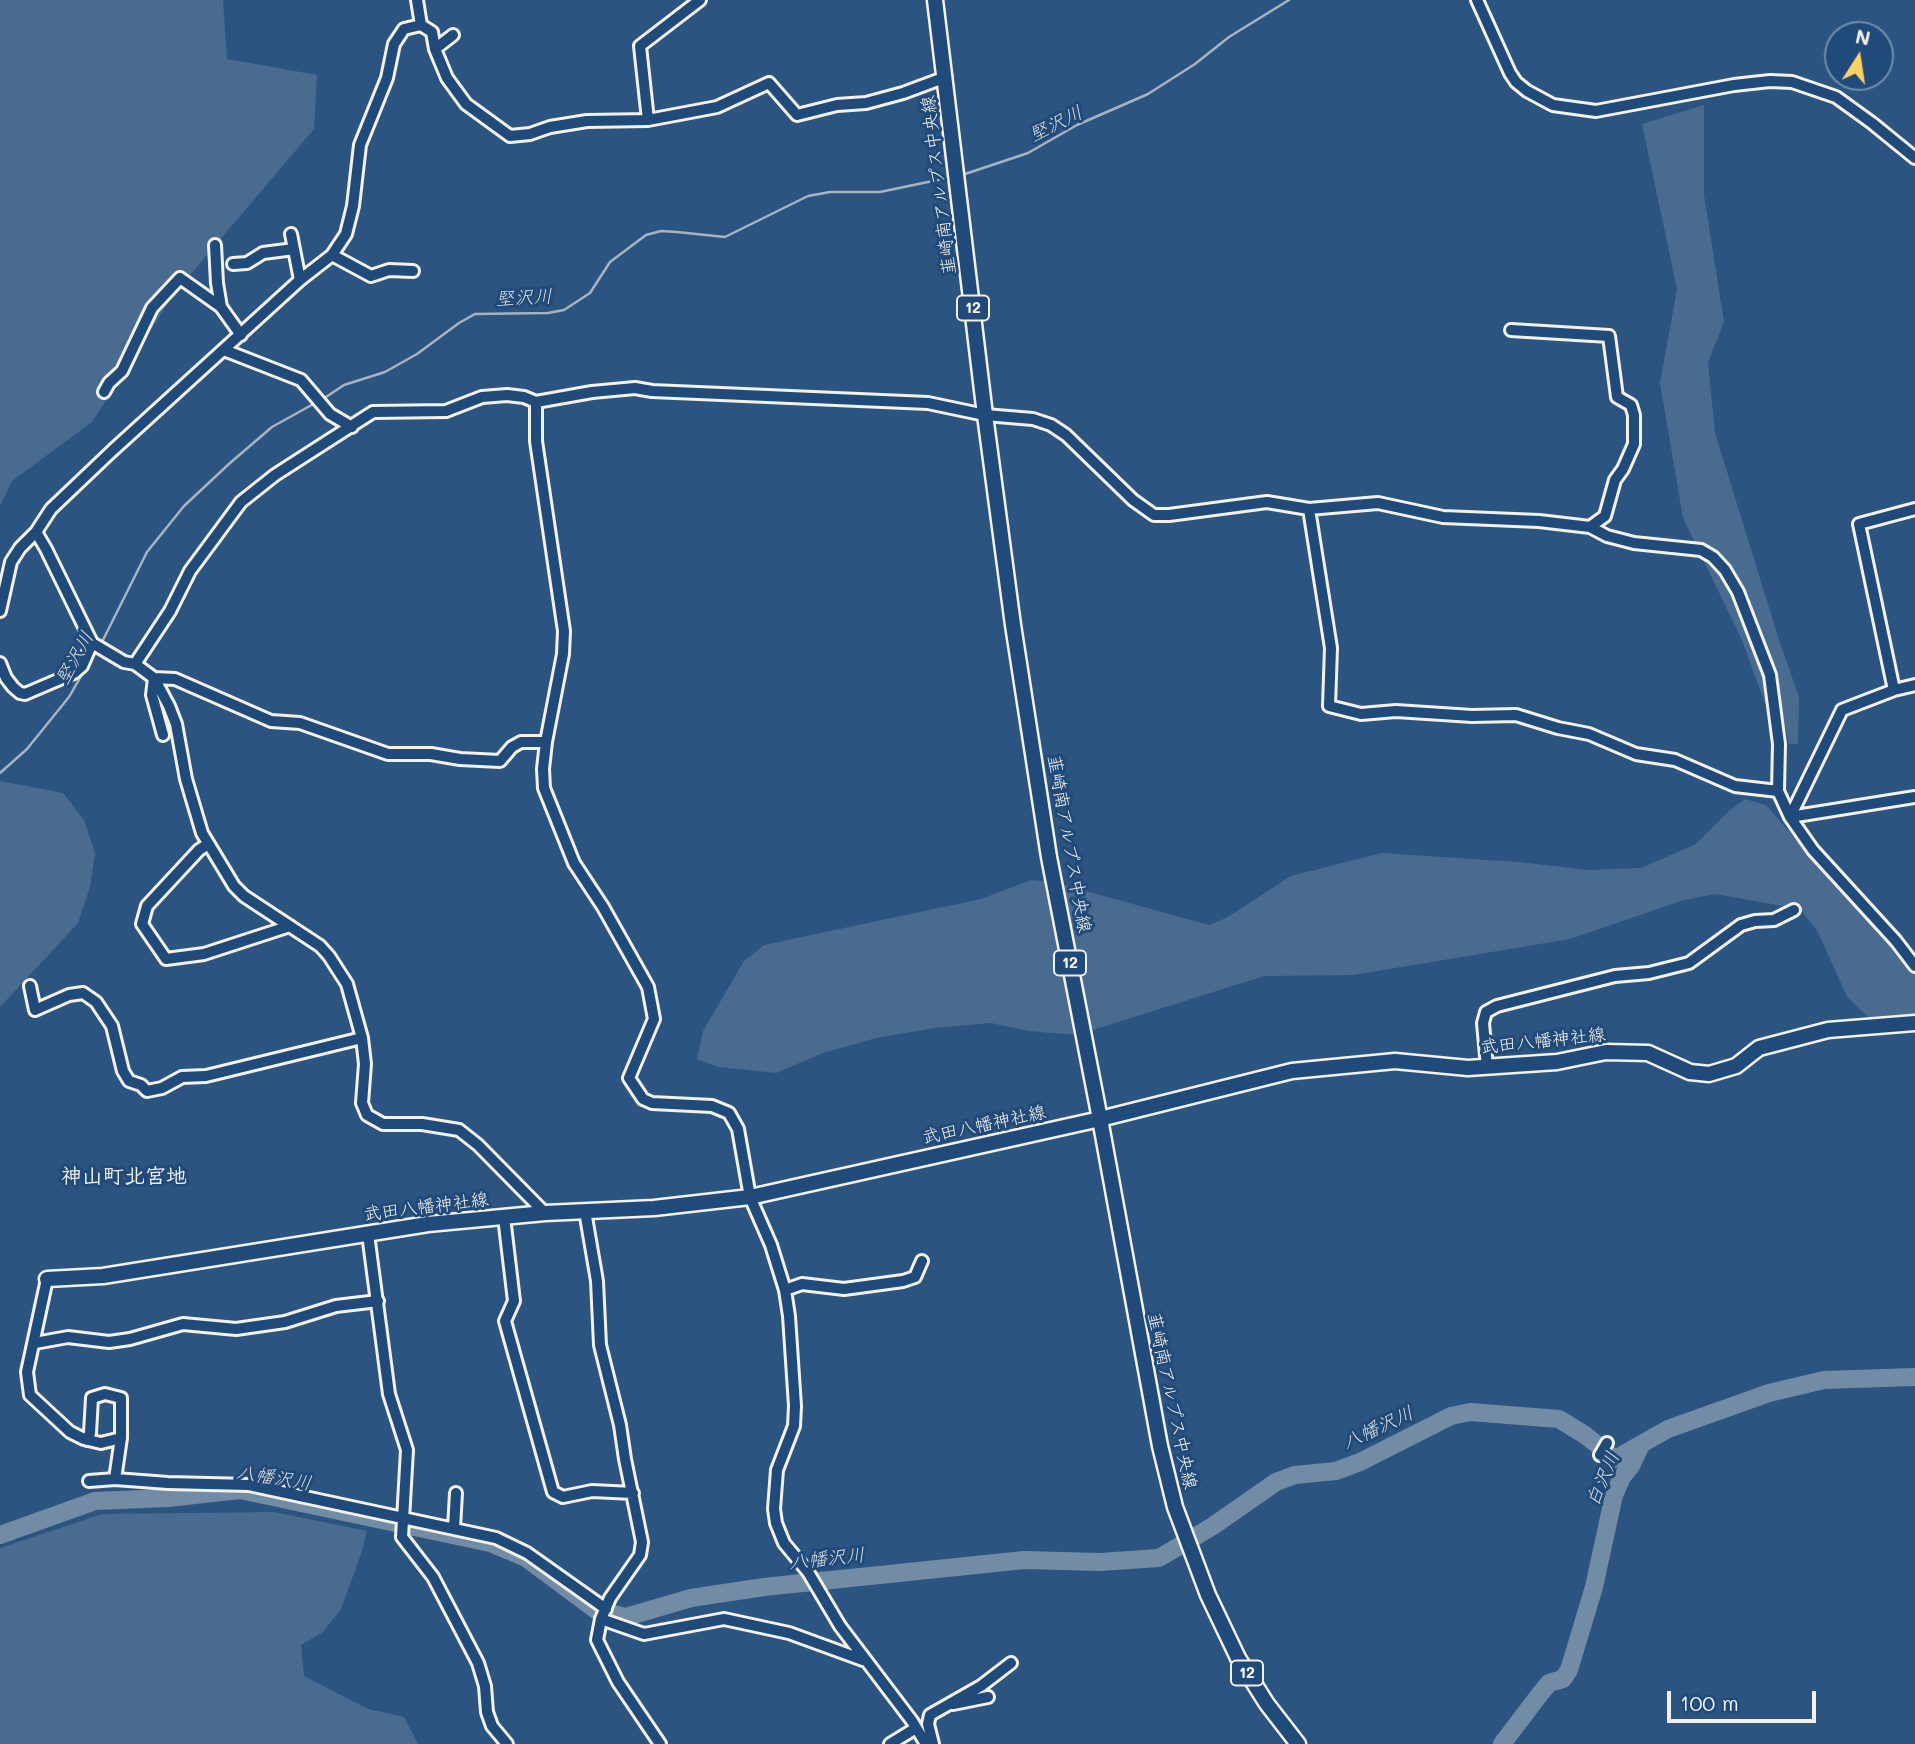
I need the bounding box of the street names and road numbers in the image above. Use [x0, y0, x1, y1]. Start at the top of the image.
street label: 韮崎南アルプス中央線 [917, 94, 961, 276]
road number: 12 [957, 296, 989, 320]
street label: 韮崎南アルプス中央線 [1043, 753, 1095, 935]
road number: 12 [1054, 951, 1086, 976]
street label: 武田八幡神社線 [1479, 1024, 1607, 1058]
street label: 武田八幡神社線 [920, 1101, 1048, 1149]
street label: 武田八幡神社線 [362, 1189, 490, 1225]
street label: 韮崎南アルプス中央線 [1143, 1311, 1201, 1491]
road number: 12 [1231, 1660, 1263, 1686]

